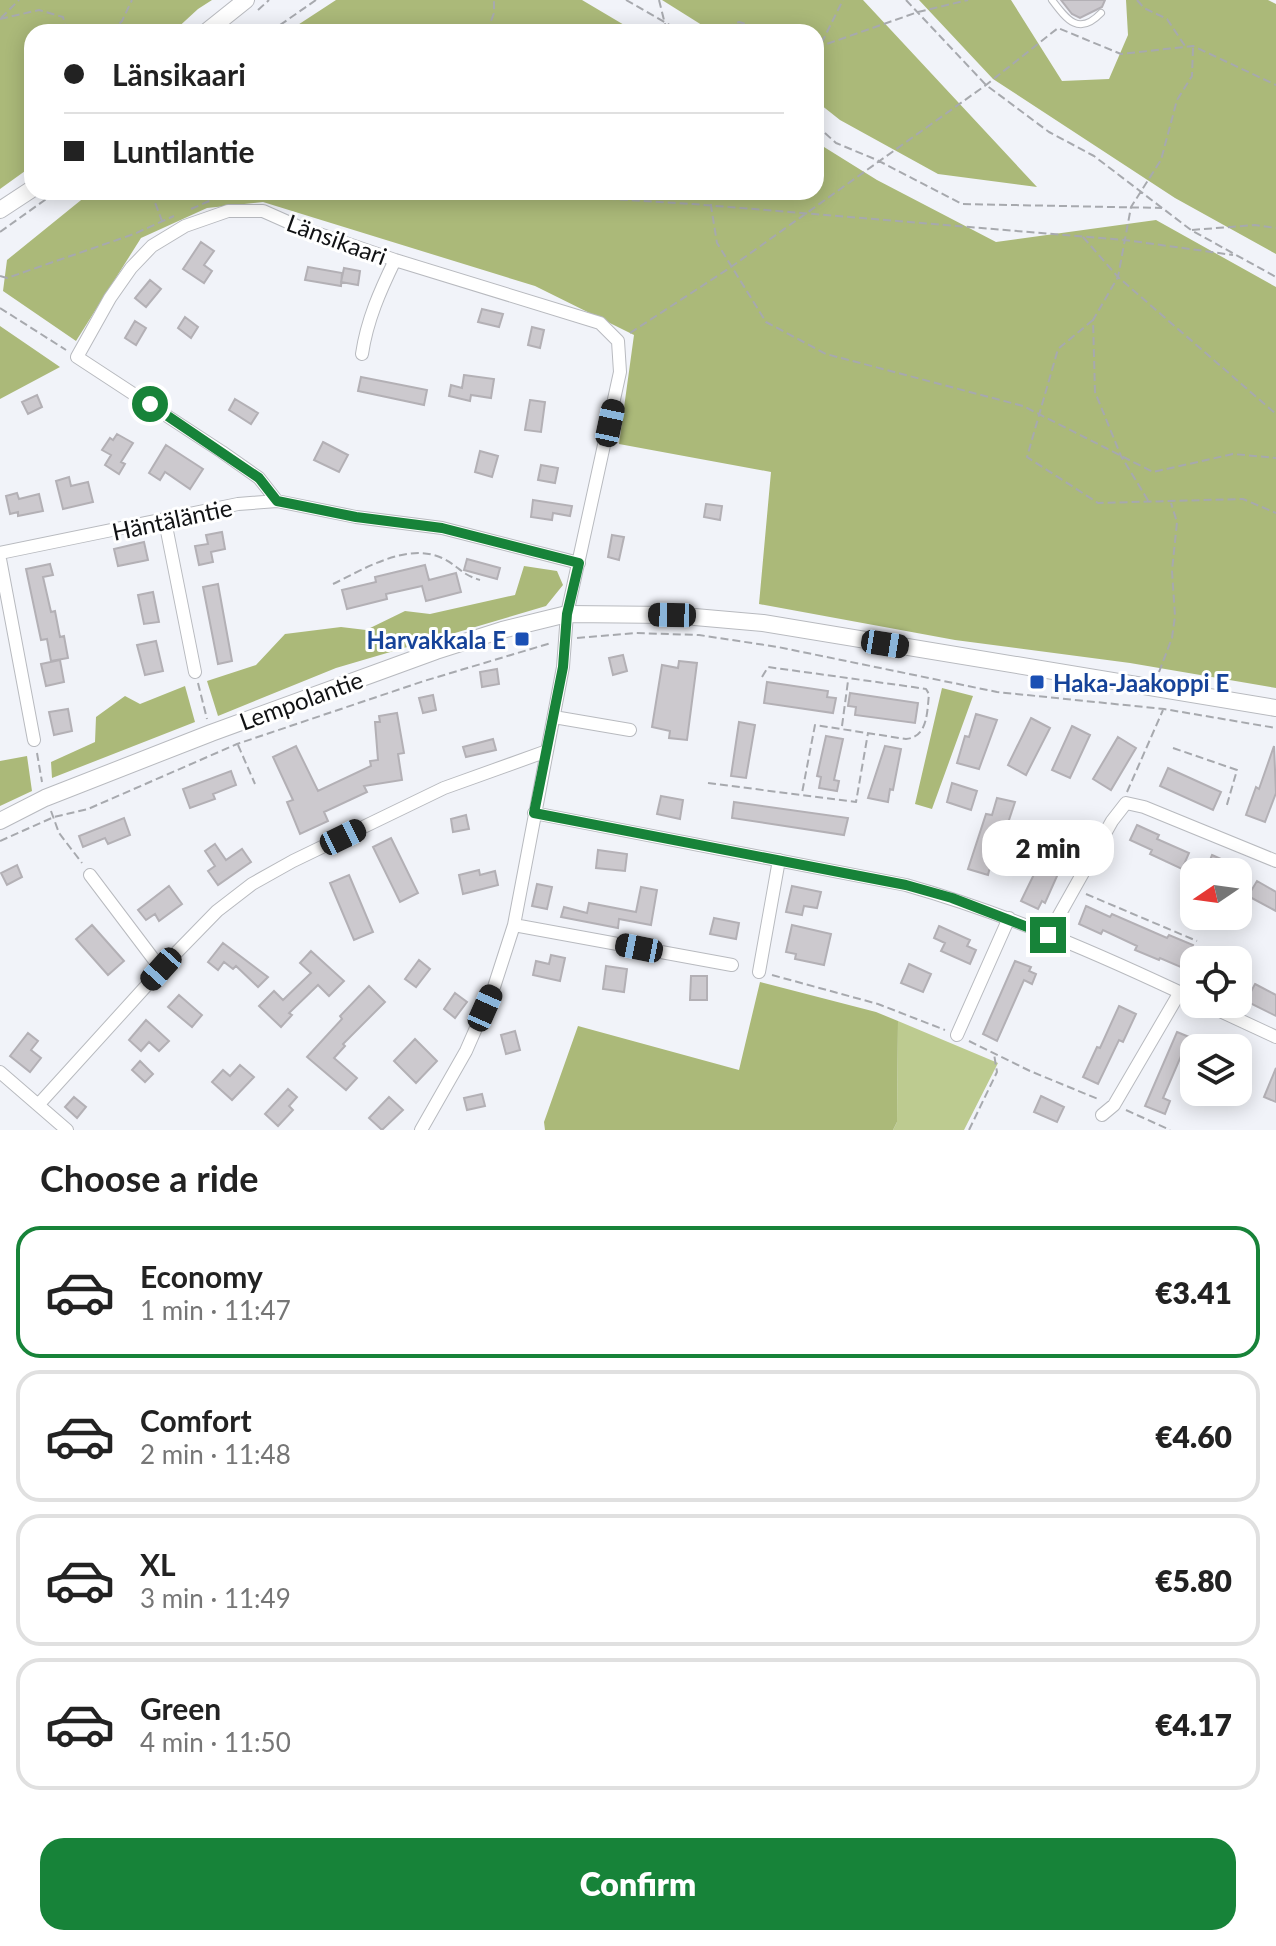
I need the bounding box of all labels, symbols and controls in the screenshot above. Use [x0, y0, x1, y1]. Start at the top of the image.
text: Länsikaari [112, 56, 246, 92]
text: Luntilantie [112, 133, 255, 169]
street label: Länsikaari [283, 208, 391, 270]
route start [132, 386, 168, 422]
car [593, 397, 627, 449]
street label: Häntäläntie [109, 492, 235, 546]
car [648, 603, 696, 627]
place label: Harvakkala E [367, 625, 506, 654]
car [859, 628, 911, 660]
marker: Harvakkala E [513, 630, 531, 648]
street label: Lempolantie [235, 664, 367, 736]
place label: Haka-Jaakoppi E [1053, 668, 1229, 697]
marker: Haka-Jaakoppi E [1028, 673, 1046, 691]
car [316, 816, 370, 858]
callout: 2 min [982, 819, 1114, 875]
text: 2 min [1016, 832, 1080, 864]
north arrow [1180, 858, 1252, 930]
map controls [1180, 858, 1252, 1106]
route end [1030, 917, 1066, 953]
car [613, 932, 665, 964]
car [136, 943, 186, 995]
button: locate [1180, 946, 1252, 1018]
car [464, 981, 506, 1035]
button: layers [1180, 1034, 1252, 1106]
text: Choose a ride [40, 1156, 259, 1200]
icon: car [44, 1256, 116, 1328]
text: Economy [140, 1258, 263, 1294]
text: €3.41 [1155, 1274, 1232, 1310]
text: 1 min · 11:47 [140, 1294, 291, 1326]
icon: car [44, 1400, 116, 1472]
text: Comfort [140, 1402, 252, 1438]
text: €4.60 [1155, 1418, 1232, 1454]
text: 2 min · 11:48 [140, 1438, 291, 1470]
icon: car [44, 1544, 116, 1616]
text: XL [140, 1546, 176, 1582]
text: €5.80 [1155, 1562, 1232, 1598]
text: 3 min · 11:49 [140, 1582, 291, 1614]
icon: car [44, 1688, 116, 1760]
text: Green [140, 1690, 221, 1726]
text: €4.17 [1155, 1706, 1232, 1742]
text: 4 min · 11:50 [140, 1726, 291, 1758]
button: Confirm [40, 1838, 1236, 1930]

